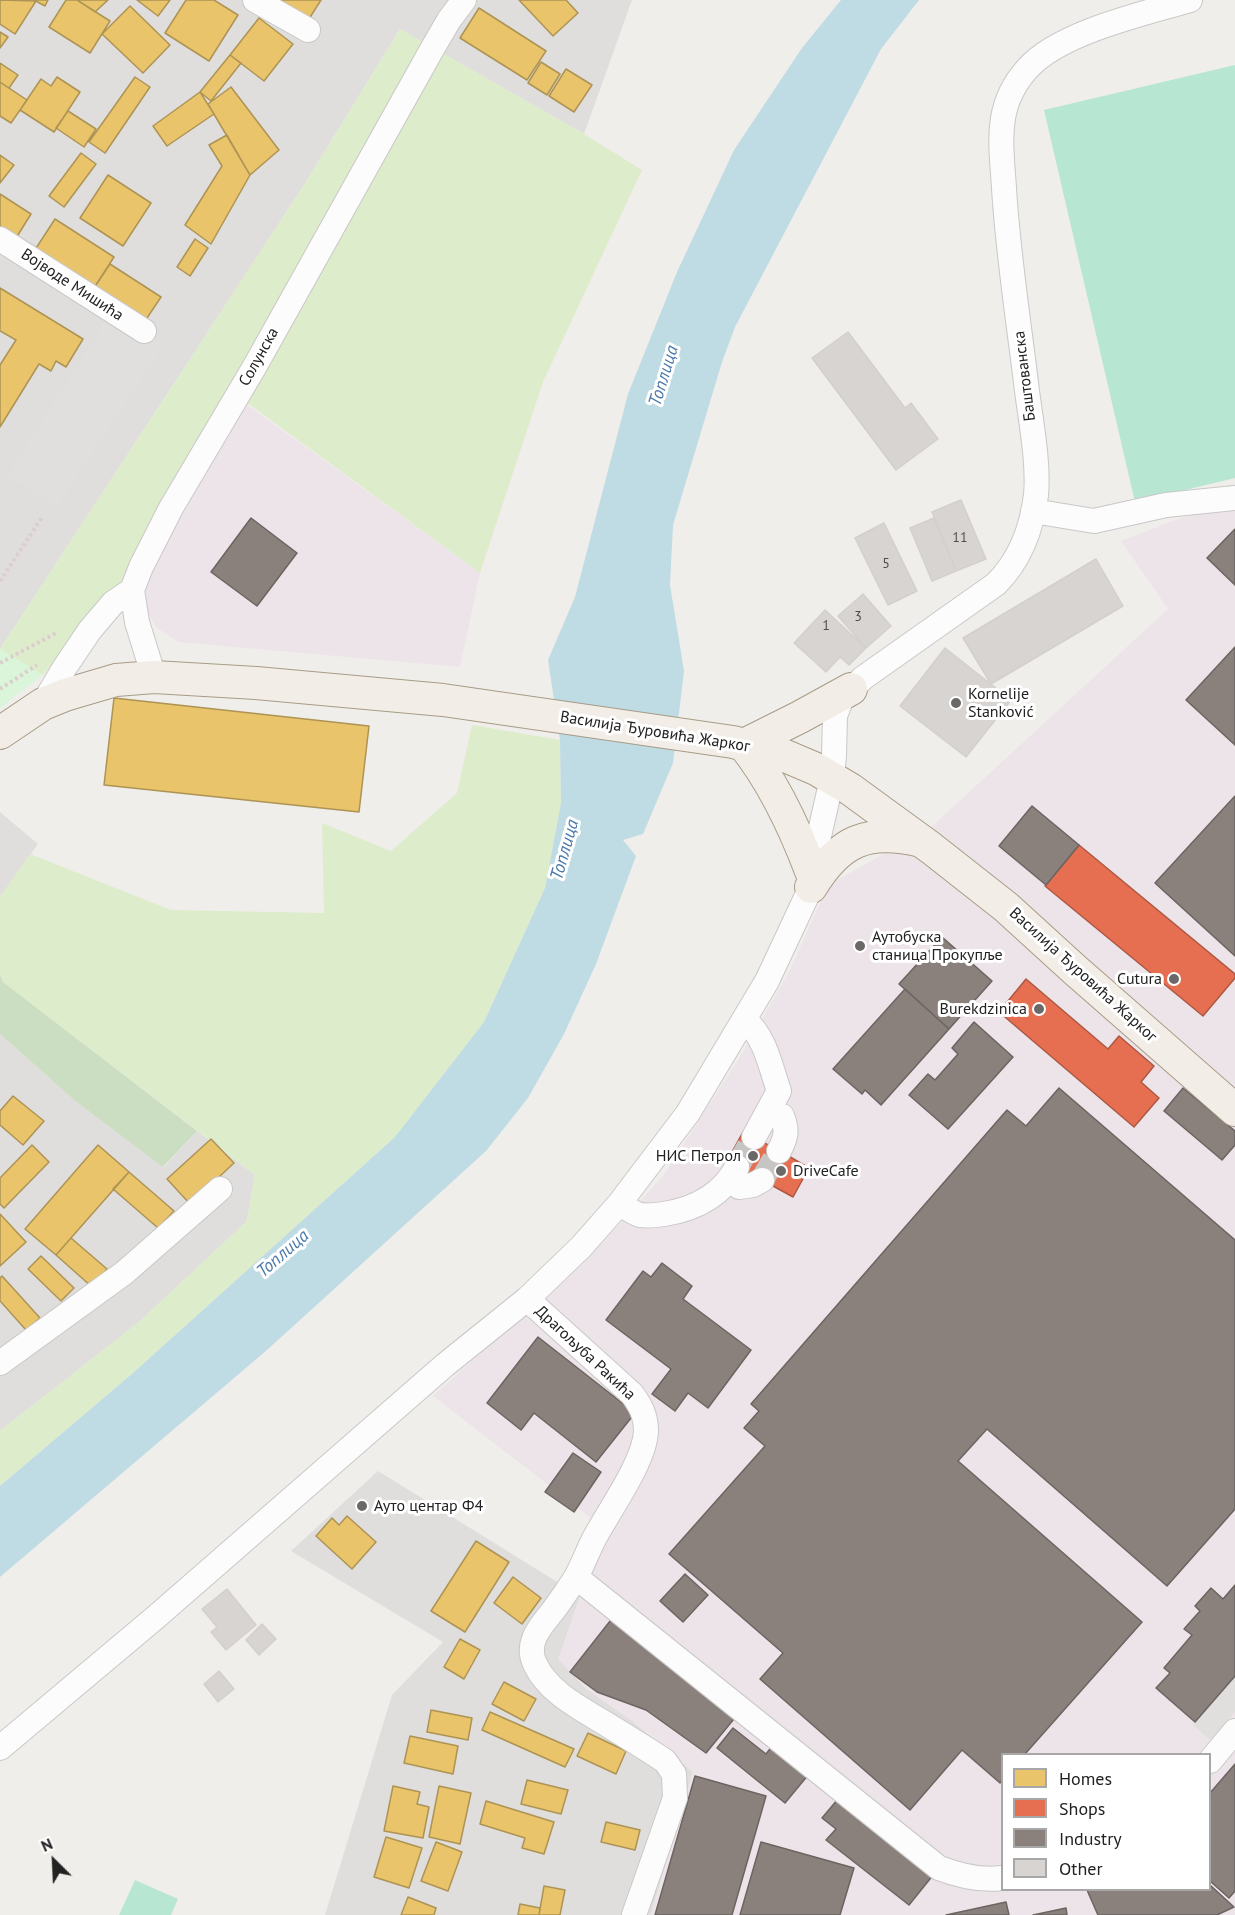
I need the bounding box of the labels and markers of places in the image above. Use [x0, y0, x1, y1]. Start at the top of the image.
place label: Kornelije Stanković [968, 684, 1034, 722]
marker: Kornelije Stanković [949, 696, 963, 710]
place label: Аутобуска станица Прокупље [872, 927, 1003, 965]
marker: Аутобуска станица Прокупље [853, 939, 867, 953]
place label: Cutura [1117, 969, 1162, 989]
marker: Cutura [1167, 972, 1181, 986]
place label: Burekdzinica [940, 999, 1027, 1019]
marker: Burekdzinica [1032, 1002, 1046, 1016]
place label: НИС Петрол [656, 1146, 741, 1166]
marker: НИС Петрол [746, 1149, 760, 1163]
place label: DriveCafe [793, 1161, 859, 1181]
marker: DriveCafe [774, 1164, 788, 1178]
place label: Ауто центар Ф4 [374, 1496, 483, 1516]
marker: Ауто центар Ф4 [355, 1499, 369, 1513]

